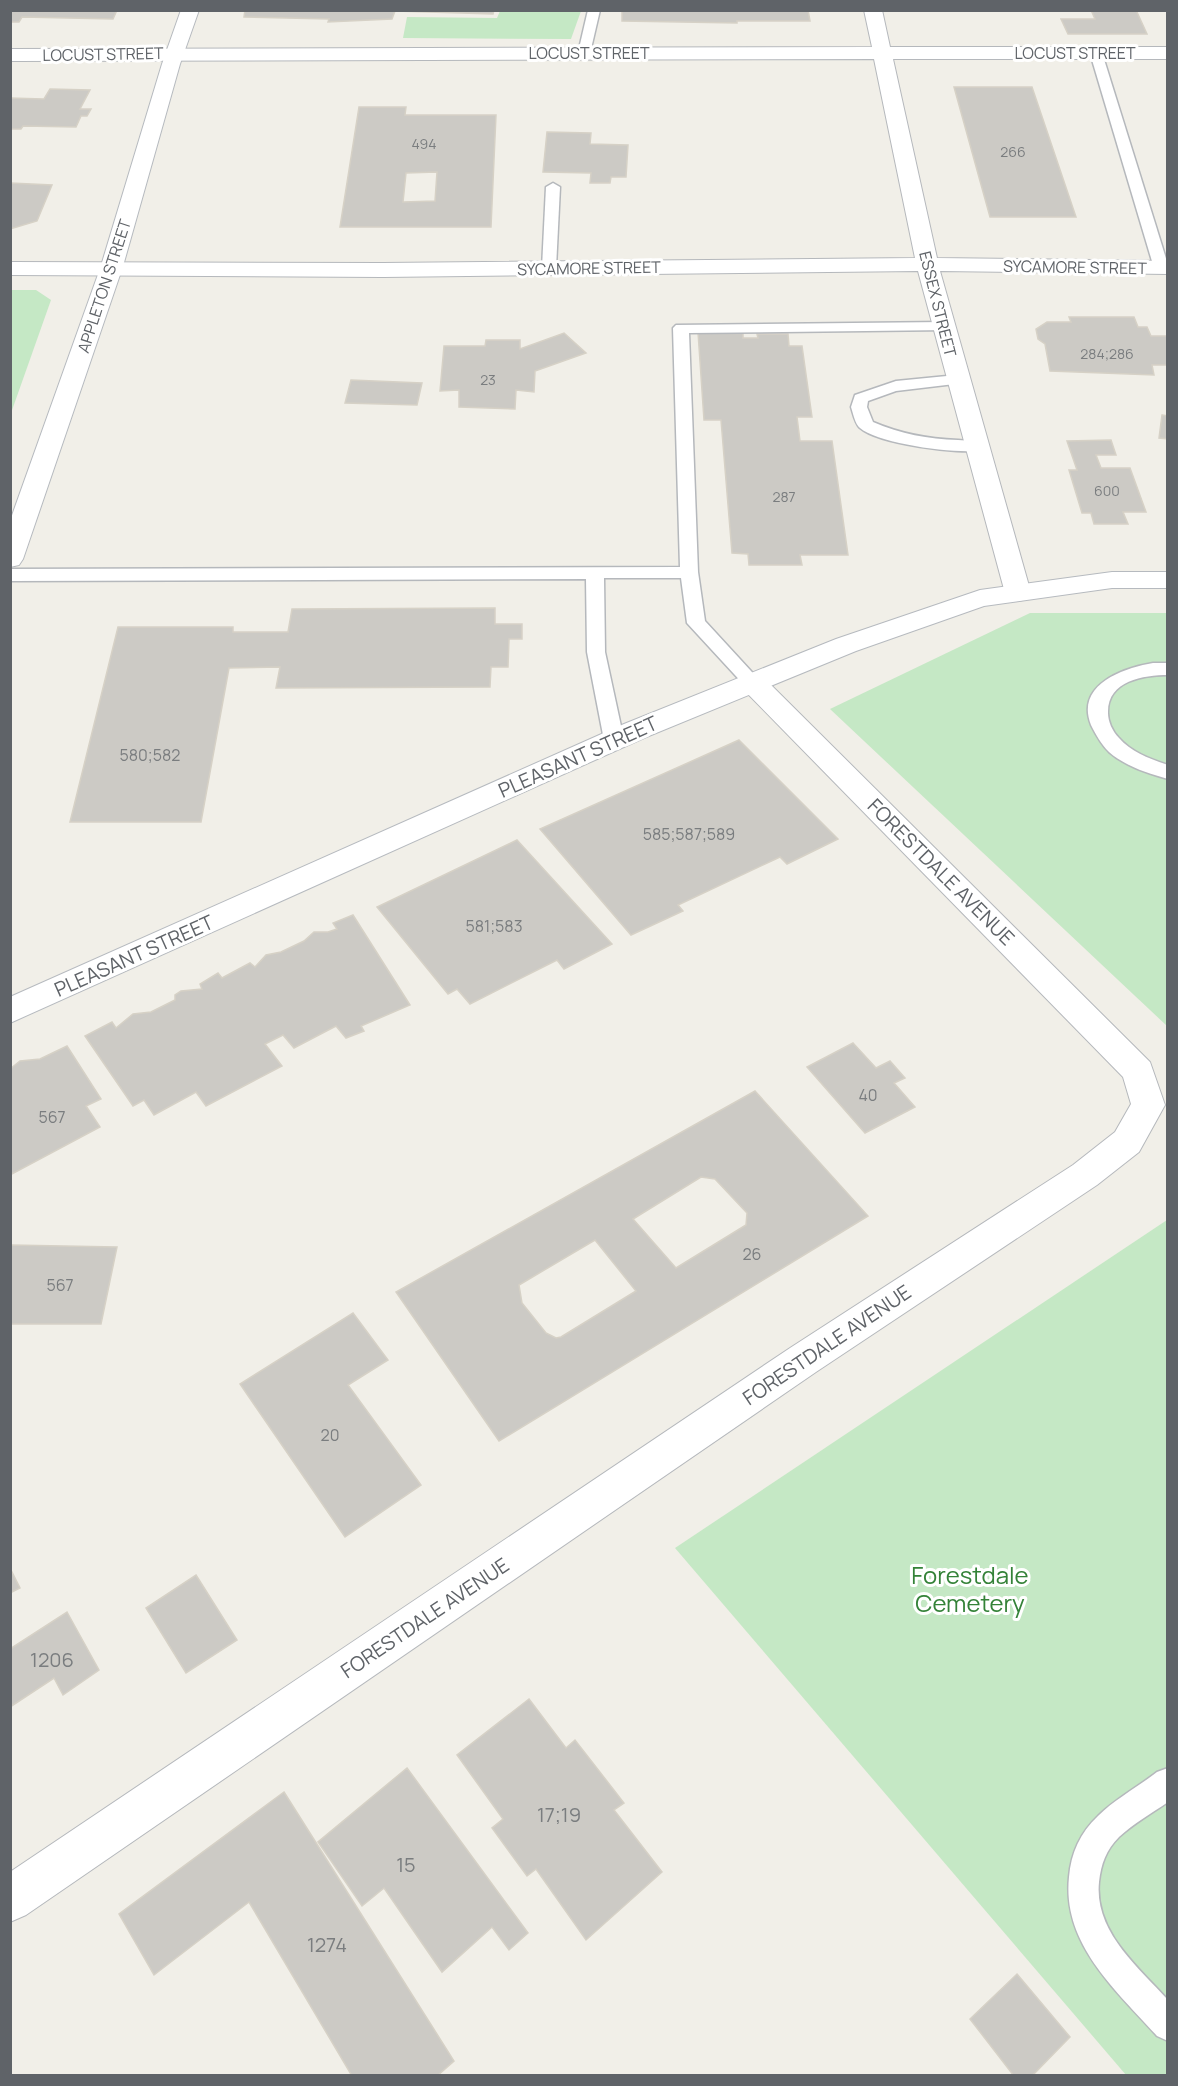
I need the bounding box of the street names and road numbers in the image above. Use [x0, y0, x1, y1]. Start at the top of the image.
street label: LOCUST STREET [42, 42, 164, 66]
street label: LOCUST STREET [528, 42, 650, 64]
street label: LOCUST STREET [1014, 42, 1136, 64]
street label: APPLETON STREET [72, 216, 136, 356]
street label: ESSEX STREET [914, 249, 962, 359]
street label: SYCAMORE STREET [1003, 255, 1147, 279]
street label: SYCAMORE STREET [517, 256, 661, 280]
street label: PLEASANT STREET [494, 709, 662, 804]
street label: FORESTDALE AVENUE [862, 792, 1021, 951]
street label: PLEASANT STREET [50, 908, 218, 1003]
street label: FORESTDALE AVENUE [737, 1278, 916, 1411]
street label: FORESTDALE AVENUE [335, 1551, 514, 1684]

